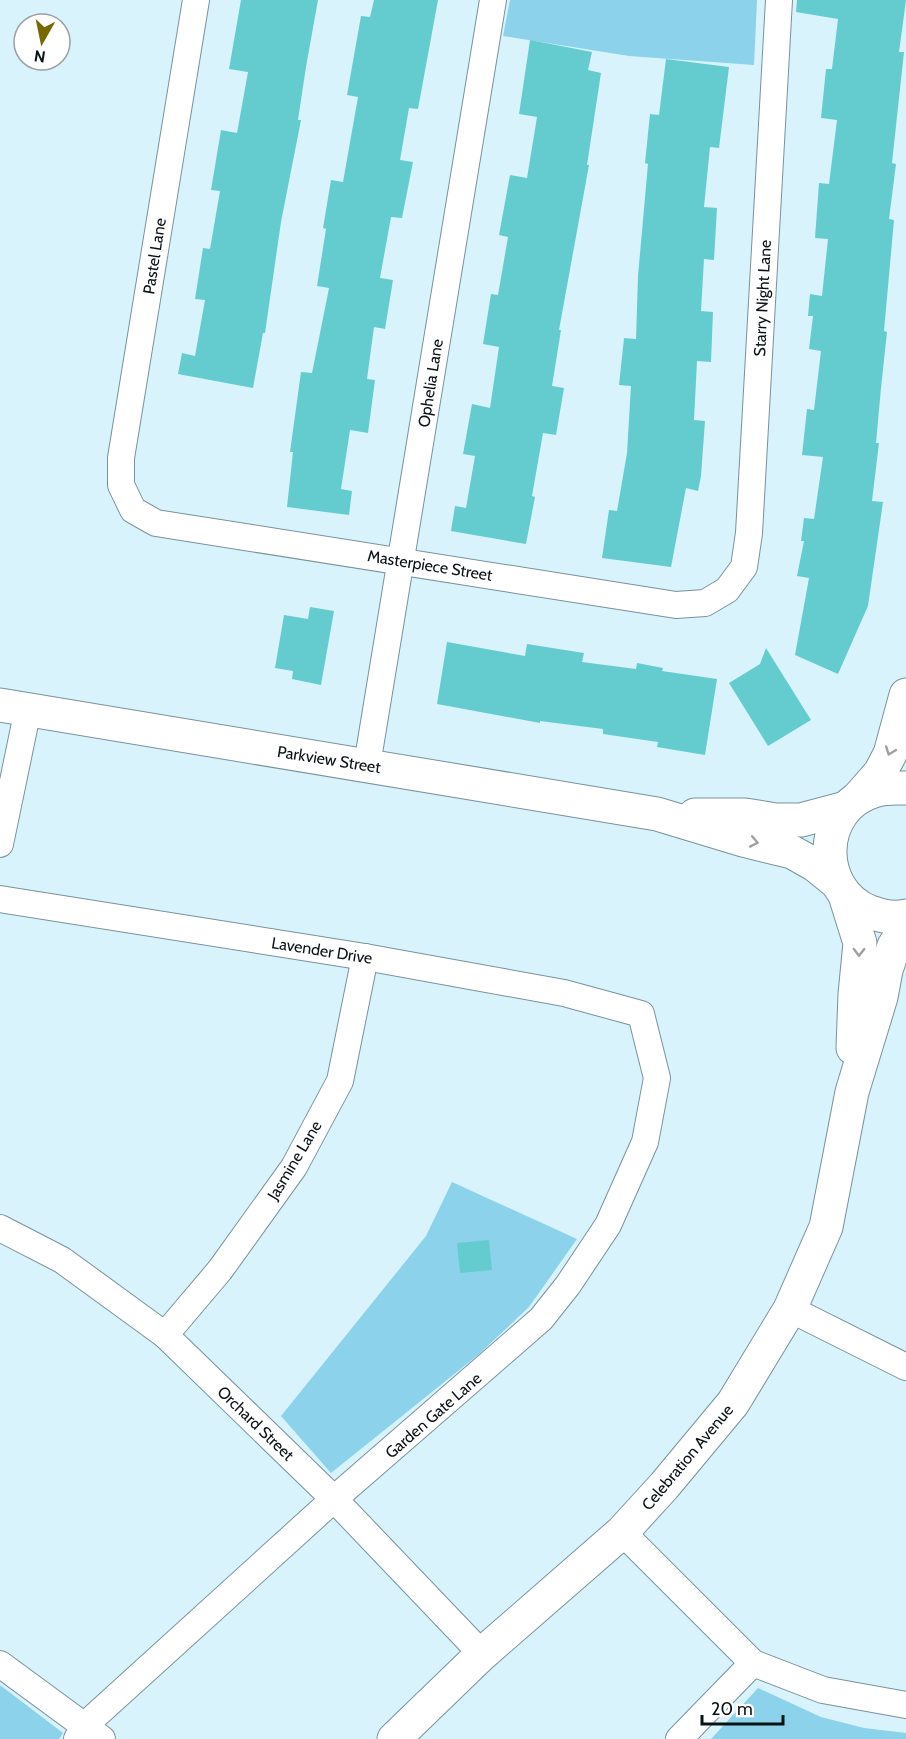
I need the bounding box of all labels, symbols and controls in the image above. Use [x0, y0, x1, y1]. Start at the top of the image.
north arrow [12, 12, 72, 72]
text: N [33, 46, 47, 67]
street label: Pastel Lane [139, 217, 170, 296]
street label: Starry Night Lane [750, 239, 775, 357]
street label: Ophelia Lane [414, 338, 447, 429]
street label: Masterpiece Street [366, 546, 494, 585]
street label: Parkview Street [276, 742, 383, 777]
one-way arrow [885, 745, 897, 756]
one-way arrow [749, 835, 759, 848]
street label: Lavender Drive [270, 933, 374, 968]
one-way arrow [853, 947, 865, 956]
street label: Jasmine Lane [263, 1117, 326, 1204]
street label: Garden Gate Lane [381, 1368, 485, 1462]
street label: Orchard Street [213, 1382, 298, 1465]
street label: Celebration Avenue [638, 1401, 737, 1514]
scale bar [702, 1688, 783, 1726]
text: 20 m [711, 1698, 753, 1720]

